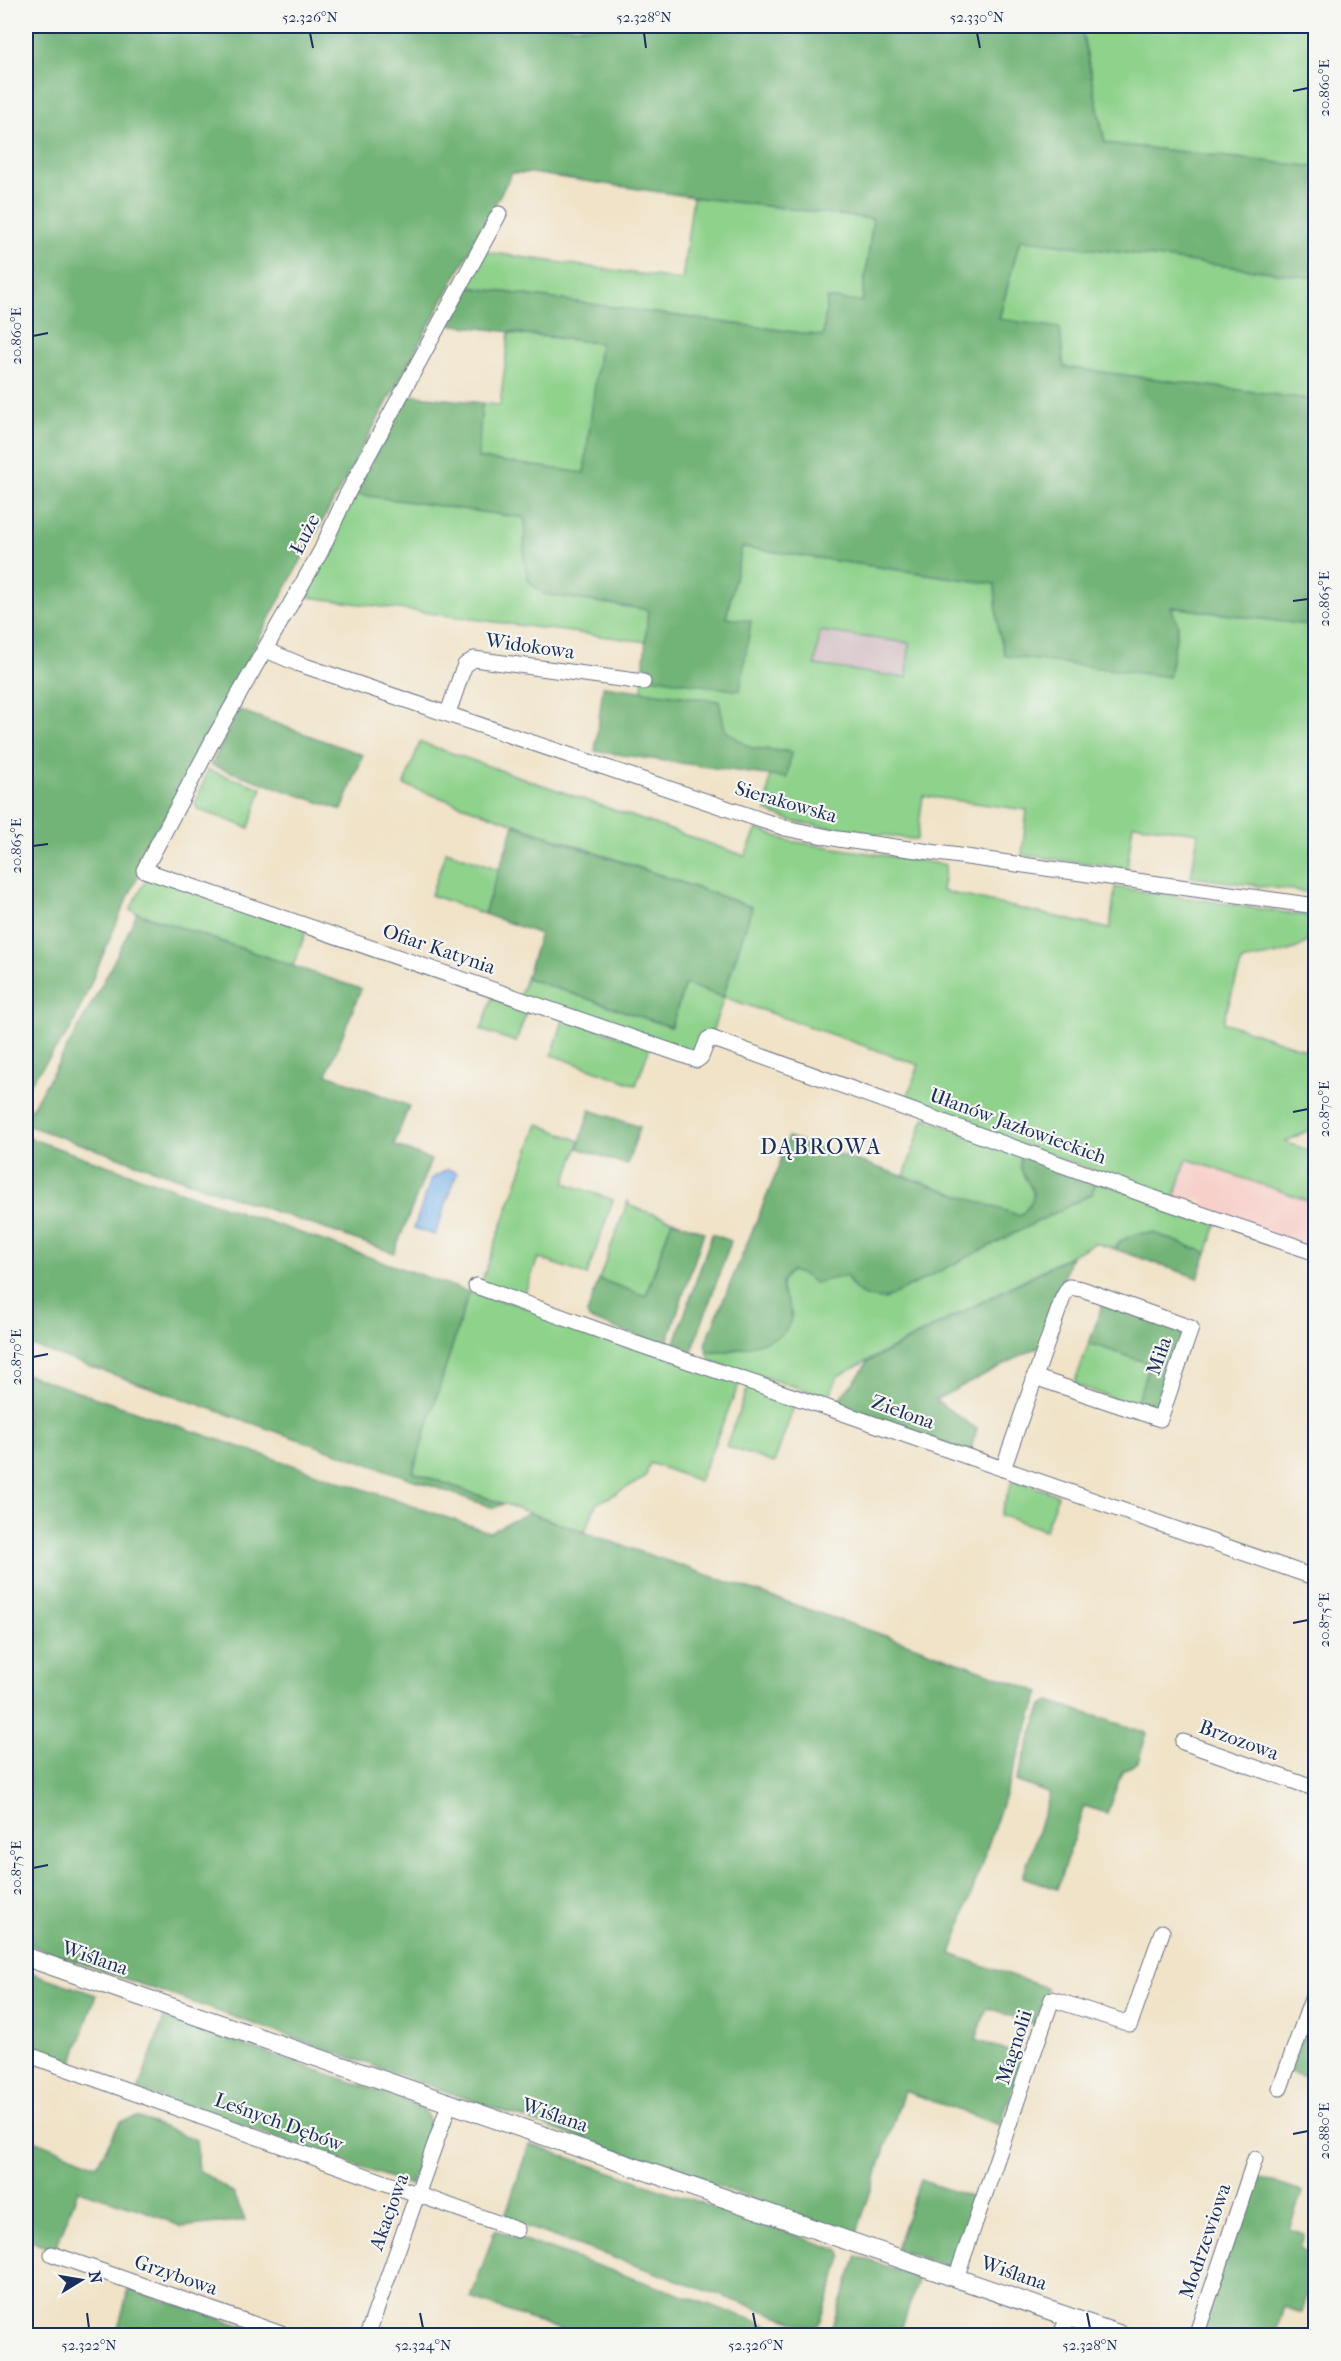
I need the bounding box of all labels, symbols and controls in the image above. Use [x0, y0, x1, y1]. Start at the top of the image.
text: 52.326°N [282, 8, 339, 26]
text: 52.328°N [616, 8, 672, 26]
text: 52.330°N [950, 8, 1005, 26]
text: 20.860°E [1315, 59, 1333, 117]
text: 20.860°E [7, 307, 25, 365]
street label: Łuże [285, 510, 325, 558]
text: 20.865°E [1315, 571, 1333, 627]
street label: Widokowa [483, 628, 577, 664]
street label: Sierakowska [732, 776, 840, 828]
text: 20.865°E [7, 818, 25, 874]
street label: Ofiar Katynia [380, 919, 499, 979]
text: 20.870°E [1315, 1081, 1333, 1137]
street label: Ułanów Jazłowieckich [926, 1083, 1110, 1169]
district label: DĄBROWA [760, 1134, 882, 1160]
text: 20.870°E [7, 1329, 25, 1385]
street label: Miła [1142, 1333, 1176, 1378]
street label: Zielona [868, 1390, 938, 1434]
text: 20.875°E [1315, 1593, 1333, 1647]
street label: Brzozowa [1196, 1715, 1283, 1765]
text: 20.875°E [7, 1841, 25, 1895]
street label: Wiślana [58, 1936, 132, 1980]
street label: Magnolii [991, 2007, 1037, 2087]
street label: Leśnych Dębów [212, 2088, 347, 2156]
street label: Wiślana [518, 2093, 592, 2137]
text: 20.880°E [1315, 2103, 1333, 2159]
street label: Akacjowa [364, 2170, 414, 2254]
street label: Modrzewiowa [1175, 2180, 1236, 2302]
north arrow [51, 2250, 111, 2310]
street label: Grzybowa [131, 2250, 221, 2300]
street label: Wiślana [977, 2251, 1051, 2295]
text: N [85, 2269, 106, 2286]
text: 52.322°N [61, 2336, 117, 2354]
text: 52.324°N [395, 2336, 452, 2354]
text: 52.326°N [728, 2336, 785, 2354]
text: 52.328°N [1062, 2336, 1118, 2354]

